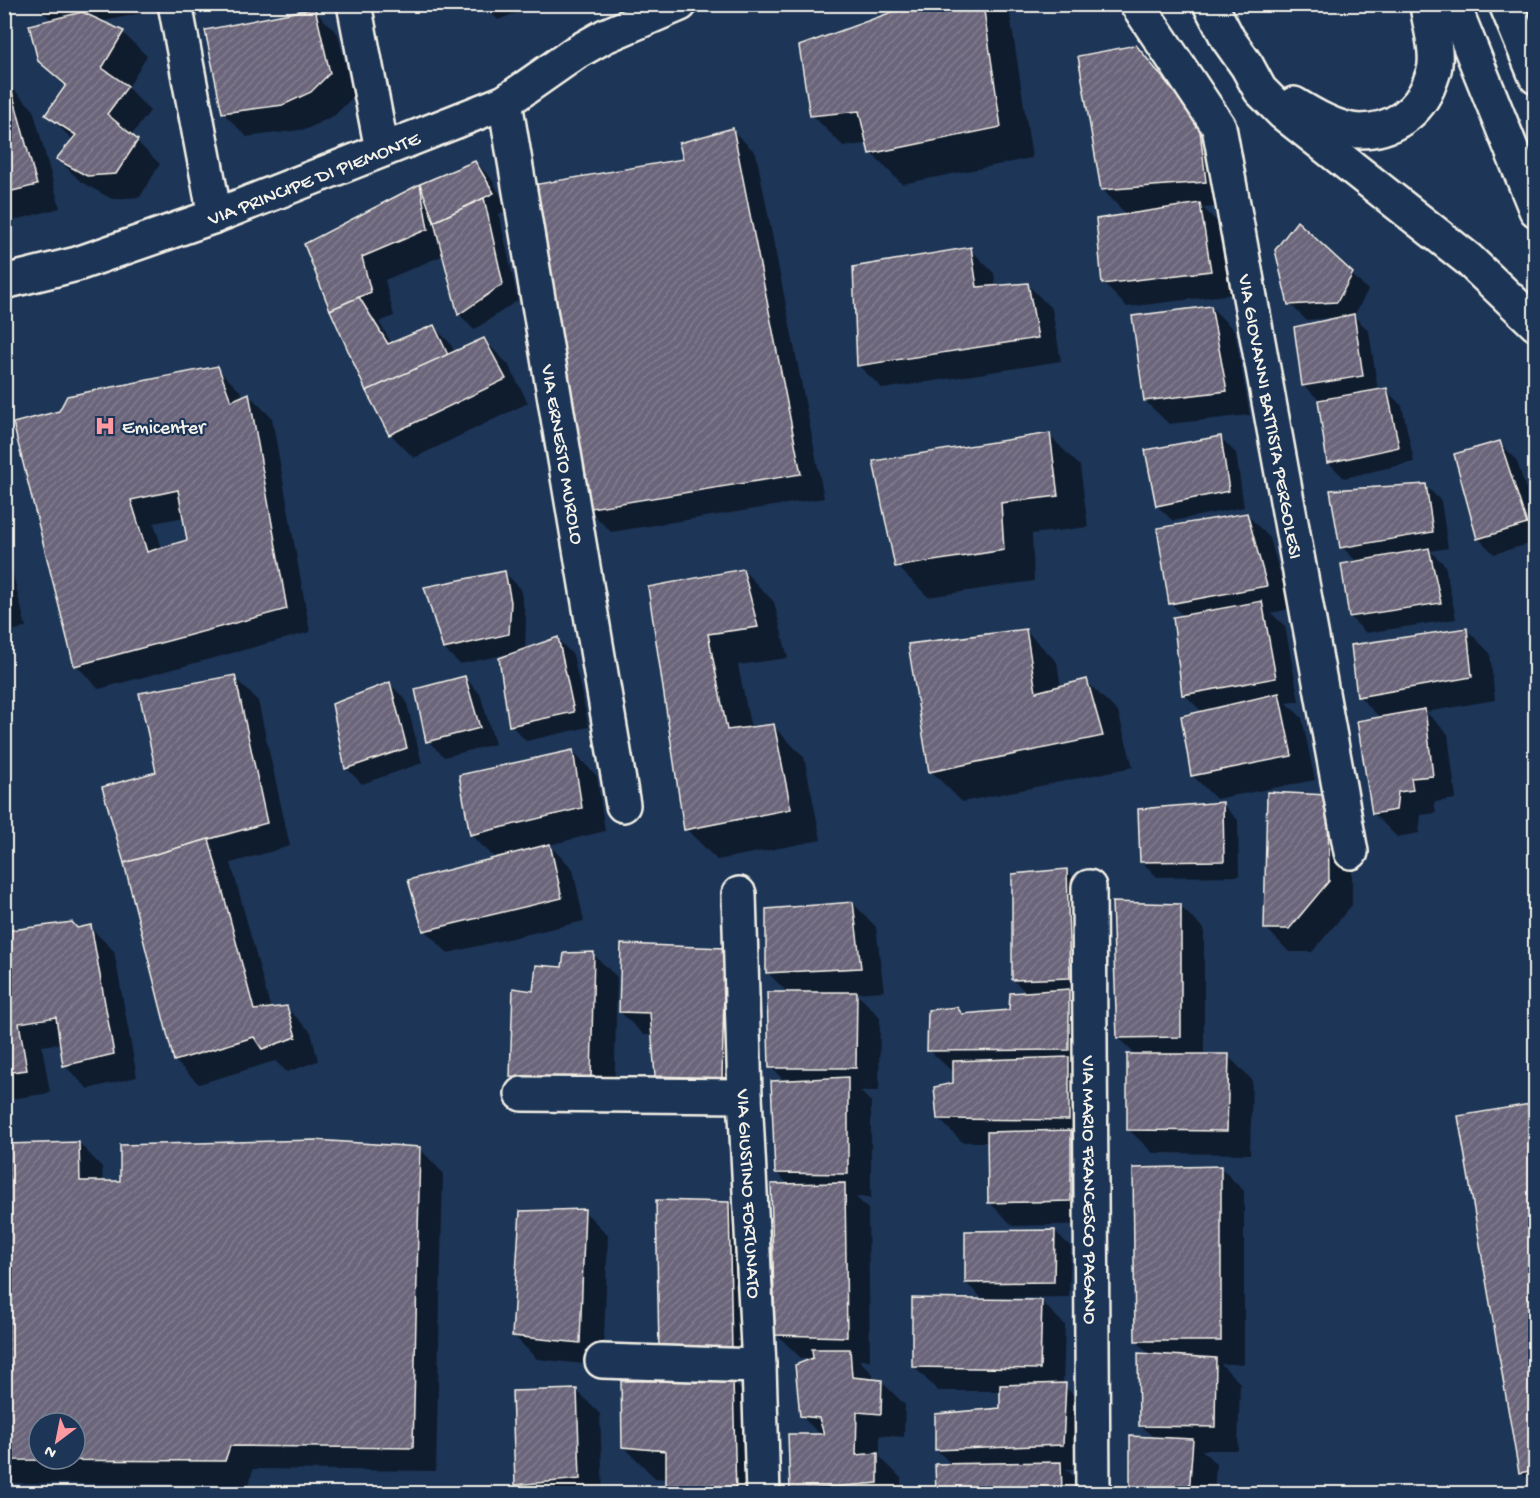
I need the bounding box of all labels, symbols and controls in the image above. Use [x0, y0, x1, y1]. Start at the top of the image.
street label: VIA PRINCIPE DI PIEMONTE [205, 128, 425, 233]
street label: VIA GIOVANNI BATTISTA PERGOLESI [1231, 272, 1305, 561]
street label: VIA ERNESTO MUROLO [534, 362, 587, 546]
hospital icon: Emicenter [93, 414, 117, 438]
place label: Emicenter [122, 418, 207, 441]
street label: VIA MARIO FRANCESCO PAGANO [1075, 1055, 1100, 1324]
street label: VIA GIUSTINO FORTUNATO [730, 1088, 763, 1299]
north arrow [27, 1411, 87, 1471]
text: N [41, 1440, 60, 1462]

